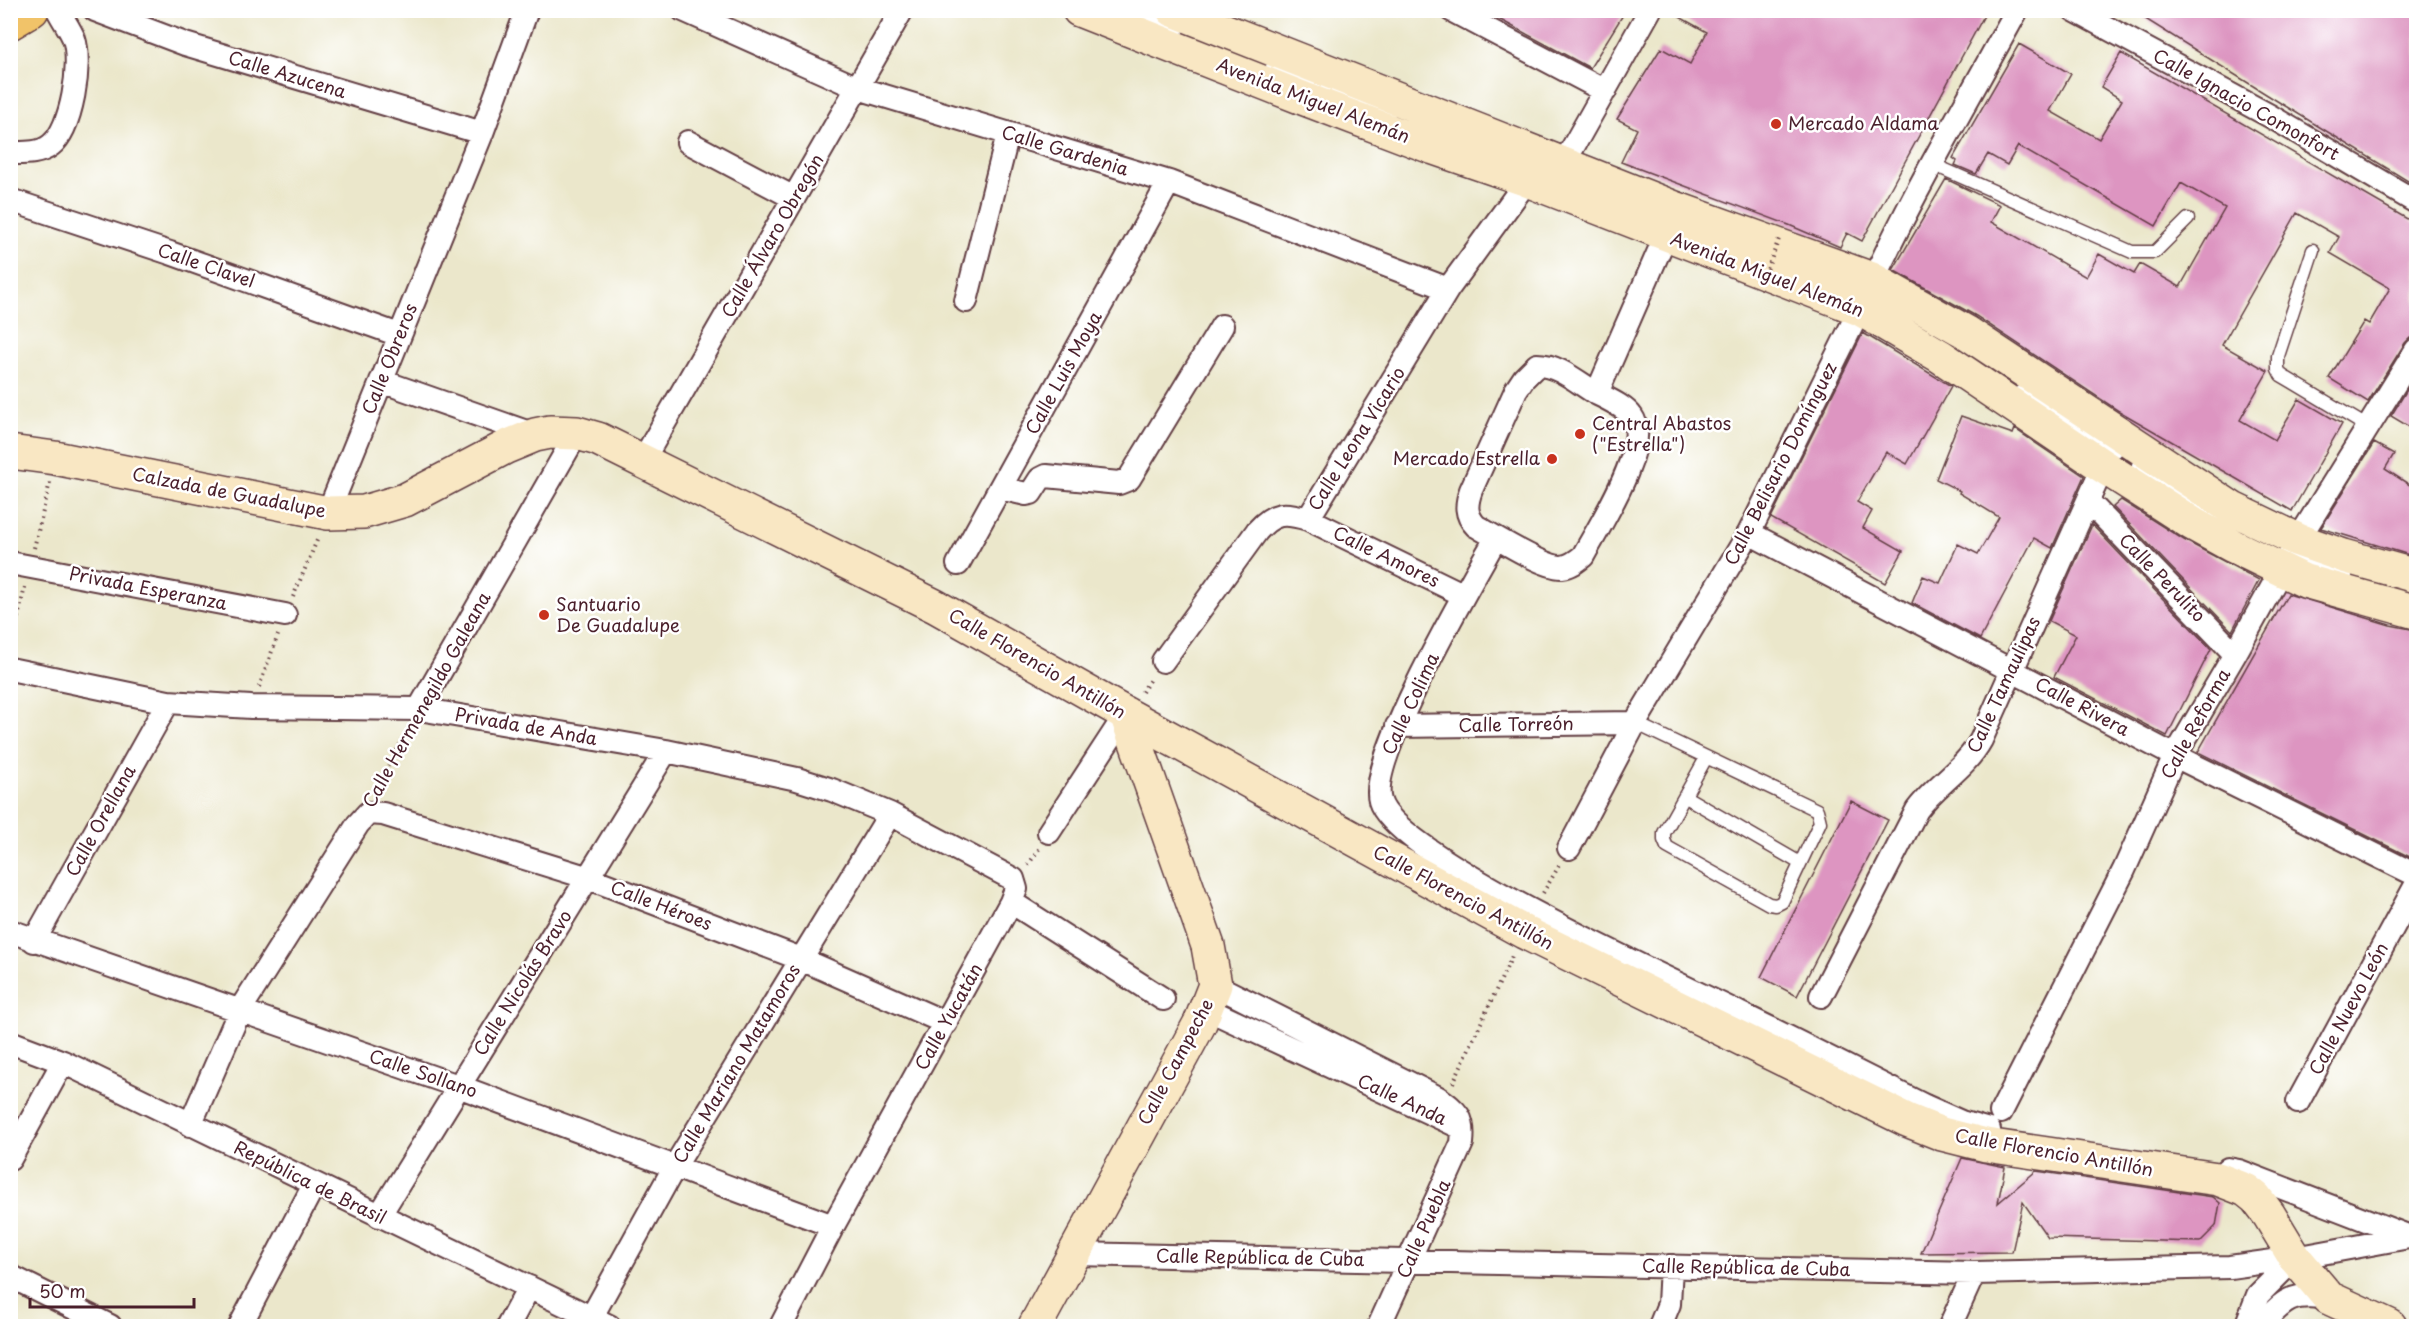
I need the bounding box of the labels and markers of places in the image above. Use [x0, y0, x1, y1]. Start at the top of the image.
place label: Mercado Aldama [1788, 109, 1939, 136]
marker: Mercado Aldama [1769, 117, 1783, 131]
place label: Central Abastos ("Estrella") [1592, 409, 1731, 457]
marker: Central Abastos ("Estrella") [1573, 427, 1587, 441]
place label: Mercado Estrella [1393, 444, 1541, 471]
marker: Mercado Estrella [1545, 452, 1559, 466]
place label: Santuario De Guadalupe [556, 590, 680, 638]
marker: Santuario De Guadalupe [537, 608, 551, 622]

